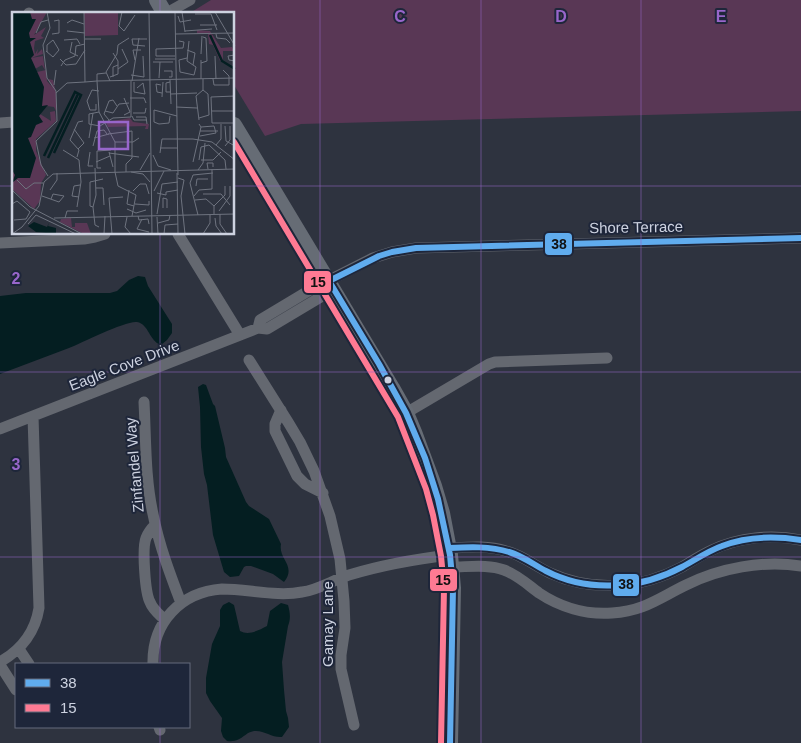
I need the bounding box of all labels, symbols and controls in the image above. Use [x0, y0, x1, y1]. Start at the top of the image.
text: C [394, 8, 406, 25]
text: D [555, 8, 567, 25]
text: E [716, 8, 727, 25]
inset map [12, 12, 235, 235]
street label: Shore Terrace [589, 218, 683, 236]
line badge: 38 [544, 232, 573, 256]
text: 38 [551, 236, 567, 252]
text: 2 [12, 270, 21, 287]
line badge: 15 [303, 270, 332, 294]
text: 15 [310, 274, 326, 290]
street label: Eagle Cove Drive [66, 336, 182, 394]
unlabelled marker [383, 375, 393, 385]
street label: Zinfandel Way [121, 416, 147, 513]
text: 3 [12, 456, 21, 473]
line badge: 15 [429, 568, 458, 592]
text: 15 [435, 572, 451, 588]
line badge: 38 [612, 573, 640, 597]
text: 38 [618, 576, 634, 592]
street label: Gamay Lane [319, 581, 336, 667]
legend [15, 663, 190, 728]
text: 38 [60, 674, 77, 691]
text: 15 [60, 699, 77, 716]

